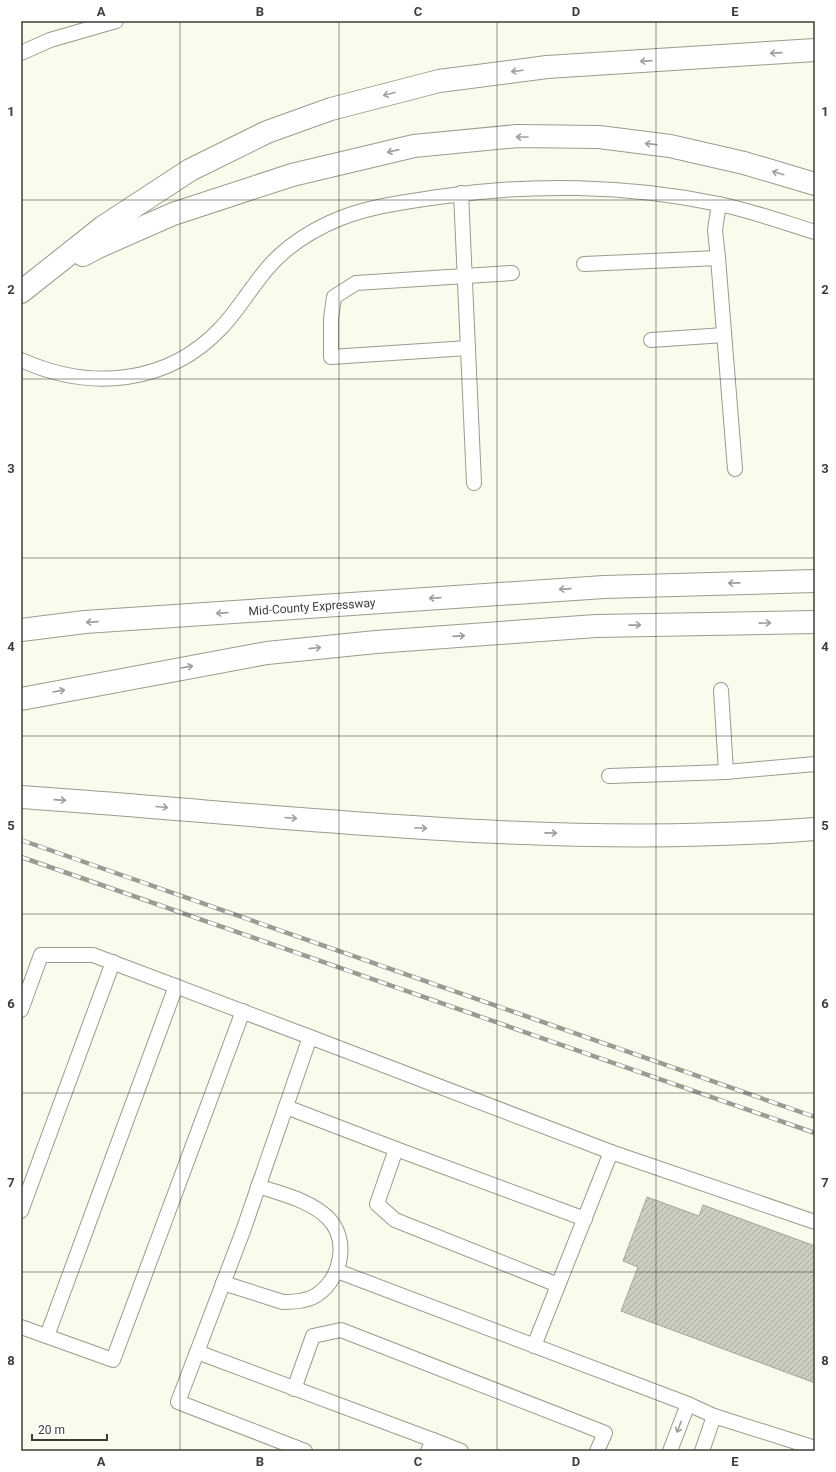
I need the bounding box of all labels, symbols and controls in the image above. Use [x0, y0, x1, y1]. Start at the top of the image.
text: A [97, 4, 106, 19]
text: B [256, 4, 264, 19]
text: C [414, 4, 423, 19]
text: D [572, 4, 580, 19]
text: E [731, 4, 739, 19]
one-way arrow [770, 49, 783, 56]
one-way arrow [640, 57, 653, 64]
one-way arrow [511, 67, 524, 74]
one-way arrow [383, 91, 396, 98]
text: 1 [7, 104, 15, 119]
text: 1 [821, 104, 829, 119]
one-way arrow [516, 133, 529, 140]
one-way arrow [645, 140, 658, 147]
one-way arrow [386, 148, 399, 155]
one-way arrow [771, 169, 784, 176]
text: 2 [7, 282, 15, 297]
text: 2 [821, 282, 829, 297]
text: 3 [7, 461, 15, 476]
text: 3 [821, 461, 829, 476]
one-way arrow [728, 580, 741, 587]
one-way arrow [559, 586, 572, 593]
one-way arrow [429, 595, 442, 602]
street label: Mid-County Expressway [248, 596, 376, 618]
one-way arrow [216, 609, 229, 616]
one-way arrow [86, 618, 99, 625]
one-way arrow [758, 619, 771, 627]
one-way arrow [628, 622, 641, 629]
one-way arrow [452, 633, 465, 640]
text: 4 [7, 639, 15, 654]
text: 4 [821, 639, 829, 654]
one-way arrow [308, 644, 321, 652]
one-way arrow [180, 663, 193, 671]
one-way arrow [52, 686, 65, 694]
one-way arrow [53, 796, 66, 803]
one-way arrow [155, 804, 168, 811]
one-way arrow [284, 815, 297, 822]
text: 5 [7, 818, 15, 833]
text: 5 [821, 818, 829, 833]
one-way arrow [414, 824, 427, 832]
one-way arrow [544, 830, 557, 837]
text: 6 [7, 996, 15, 1011]
text: 6 [821, 996, 829, 1011]
text: 7 [7, 1175, 15, 1190]
text: 7 [821, 1175, 829, 1190]
text: 8 [7, 1353, 15, 1368]
text: 8 [821, 1353, 829, 1368]
scale bar [32, 1416, 107, 1442]
one-way arrow [675, 1421, 683, 1433]
text: 20 m [38, 1423, 65, 1437]
text: A [97, 1454, 106, 1469]
text: B [256, 1454, 264, 1469]
text: C [414, 1454, 423, 1469]
text: D [572, 1454, 580, 1469]
text: E [731, 1454, 739, 1469]

